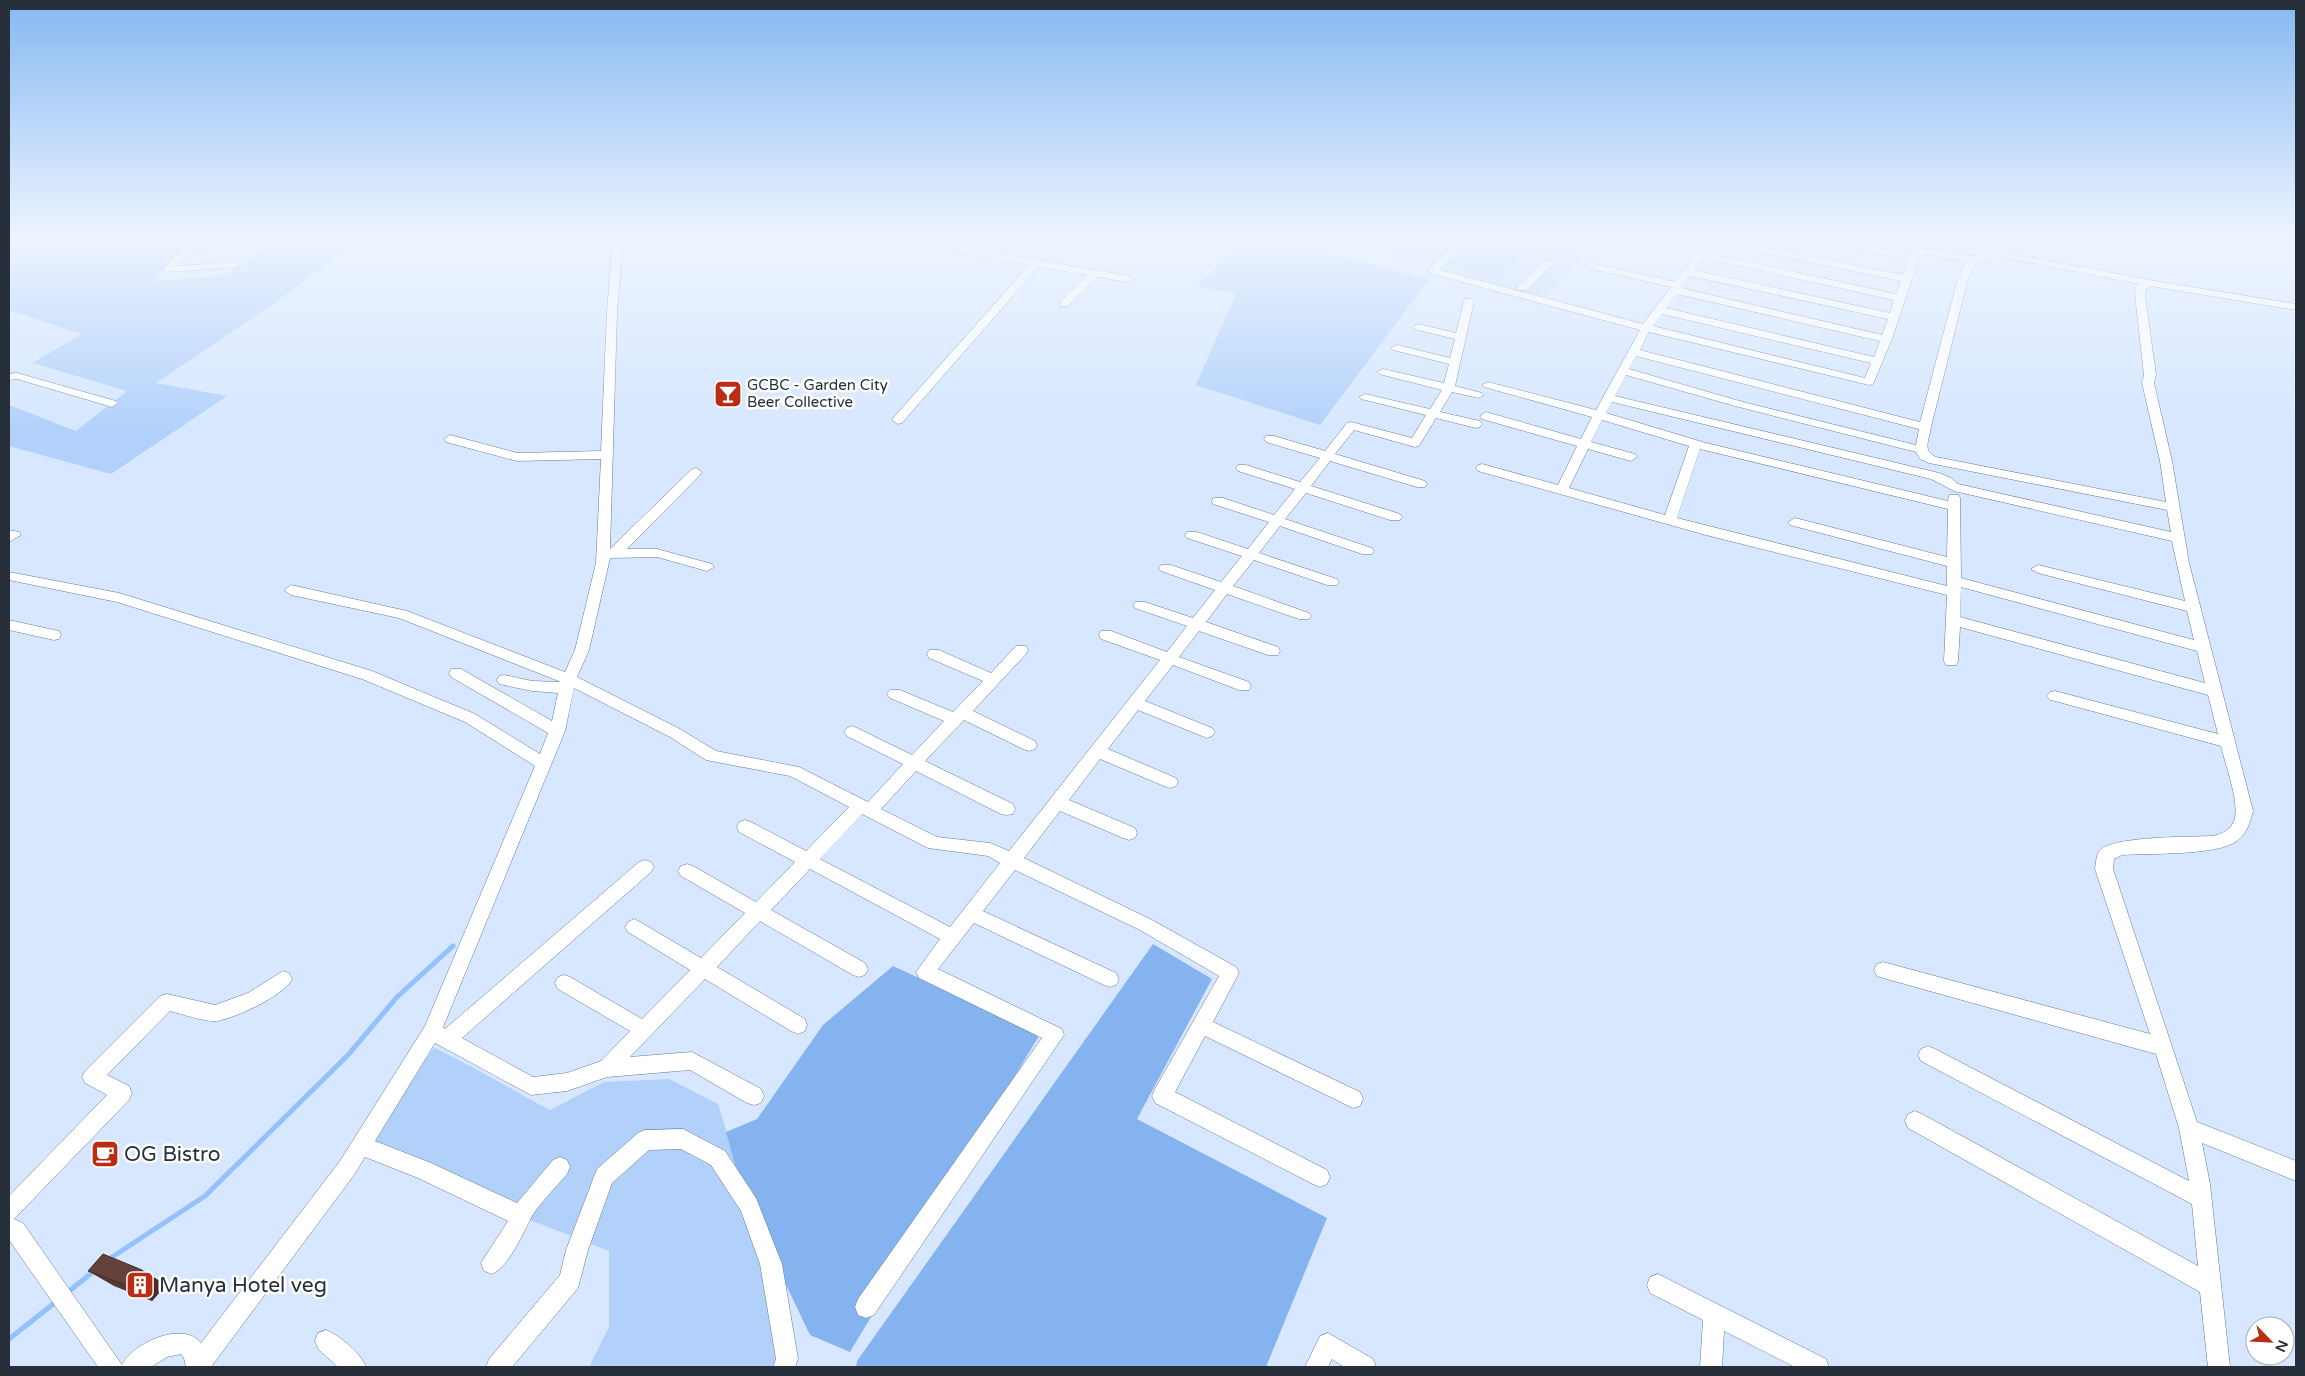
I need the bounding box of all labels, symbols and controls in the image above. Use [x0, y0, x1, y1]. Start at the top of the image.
place label: GCBC - Garden City Beer Collective [747, 376, 888, 411]
bar icon: GCBC - Garden City Beer Collective [713, 379, 743, 409]
cafe icon: OG Bistro [90, 1139, 120, 1169]
place label: OG Bistro [124, 1142, 221, 1167]
building icon: Manya Hotel veg [125, 1270, 155, 1300]
place label: Manya Hotel veg [159, 1273, 327, 1298]
north arrow [2245, 1316, 2295, 1366]
text: N [2271, 1337, 2291, 1355]

